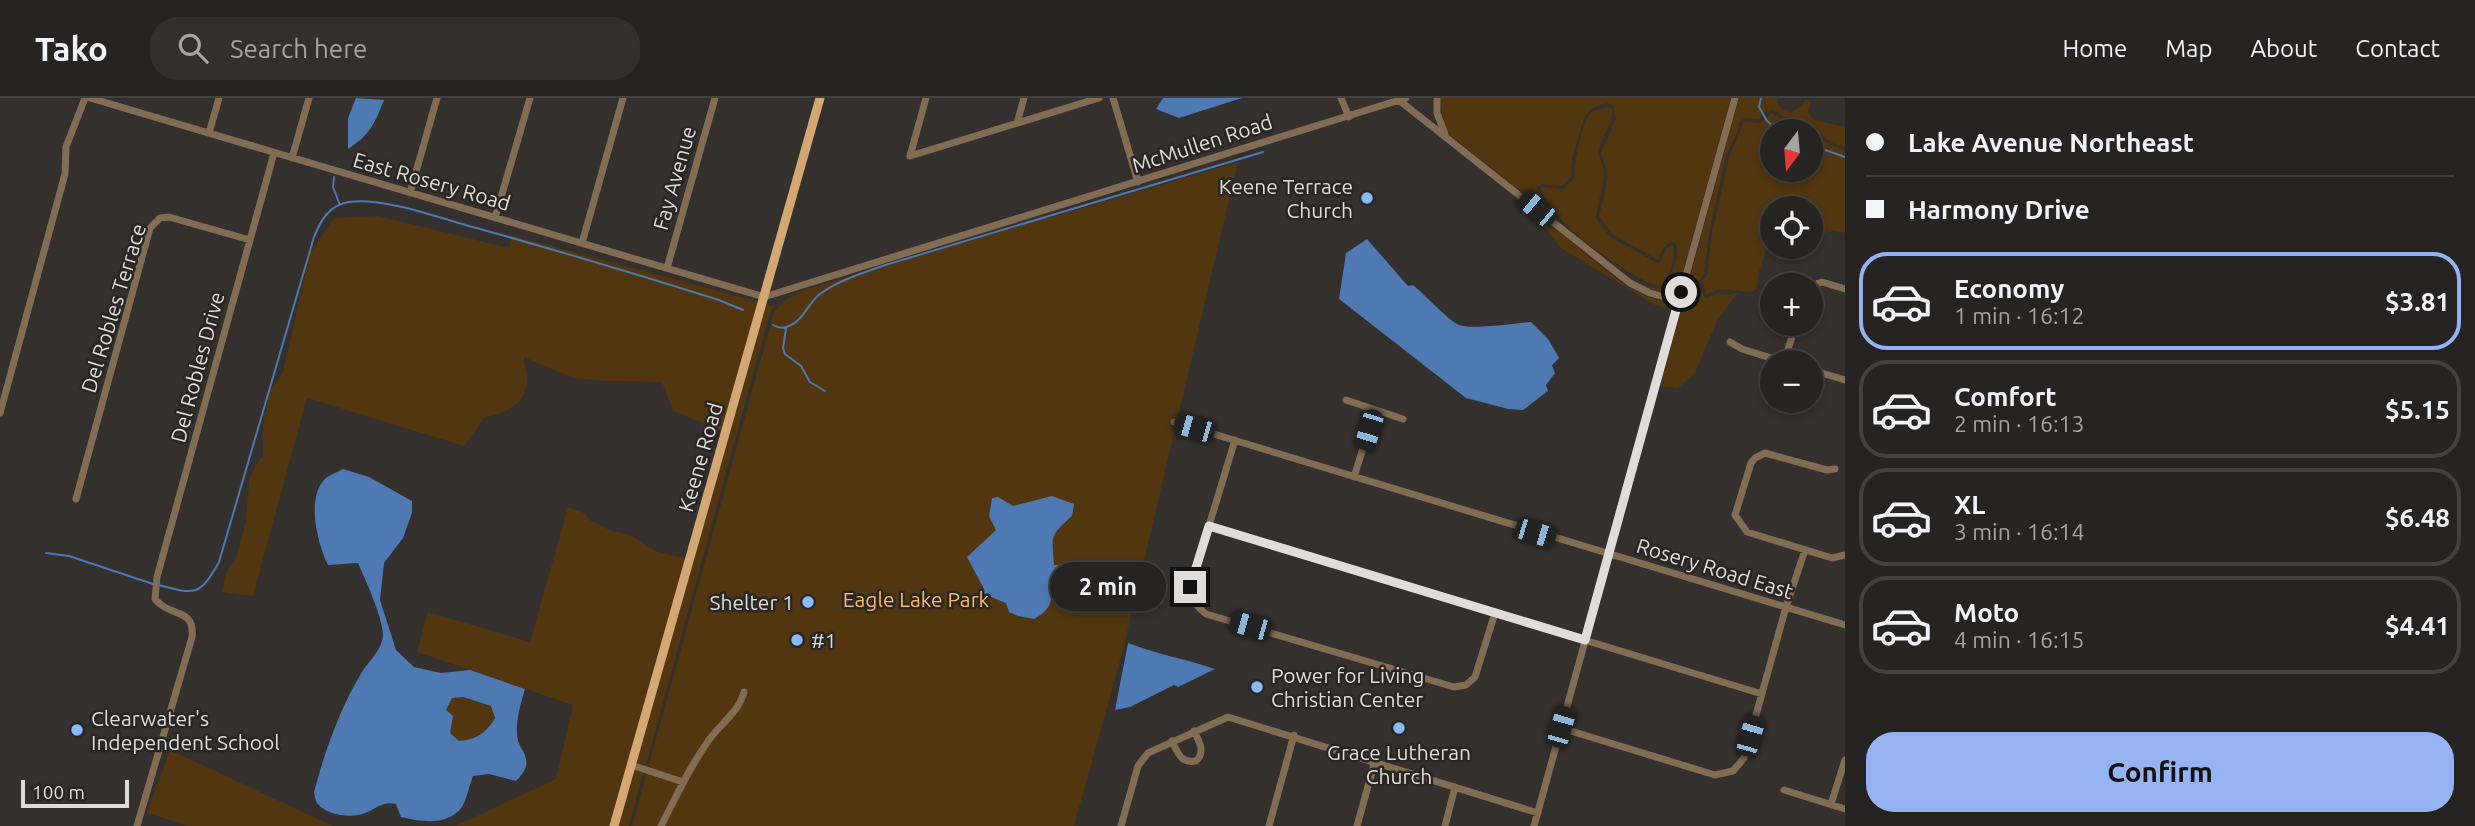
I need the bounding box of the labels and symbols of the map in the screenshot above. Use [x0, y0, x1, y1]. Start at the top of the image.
street label: McMullen Road [1129, 109, 1275, 177]
north arrow [1760, 119, 1824, 182]
street label: Fay Avenue [648, 123, 700, 233]
street label: East Rosery Road [351, 147, 513, 215]
place label: Keene Terrace Church [1219, 174, 1353, 222]
car [1515, 187, 1560, 231]
marker: Keene Terrace Church [1359, 190, 1375, 206]
street label: Del Robles Terrace [76, 221, 150, 395]
route start [1665, 276, 1697, 308]
street label: Del Robles Drive [165, 289, 229, 445]
street label: Keene Road [673, 400, 727, 514]
car [1353, 407, 1386, 453]
car [1171, 412, 1218, 444]
car [1512, 517, 1559, 549]
street label: Rosery Road East [1634, 533, 1796, 603]
callout: 2 min [1050, 562, 1166, 612]
route end [1174, 571, 1206, 603]
park label: Eagle Lake Park [843, 587, 990, 611]
place label: Shelter 1 [709, 590, 794, 614]
marker: Shelter 1 [800, 594, 816, 610]
car [1227, 610, 1274, 642]
place label: #1 [811, 628, 837, 652]
marker: #1 [789, 632, 805, 648]
place label: Power for Living Christian Center [1271, 663, 1424, 711]
marker: Power for Living Christian Center [1249, 679, 1265, 695]
car [1546, 704, 1577, 750]
place label: Clearwater's Independent School [91, 706, 280, 754]
car [1735, 713, 1766, 759]
marker: Grace Lutheran Church [1391, 720, 1407, 736]
marker: Clearwater's Independent School [69, 722, 85, 738]
place label: Grace Lutheran Church [1327, 740, 1471, 788]
scale bar [21, 777, 130, 809]

